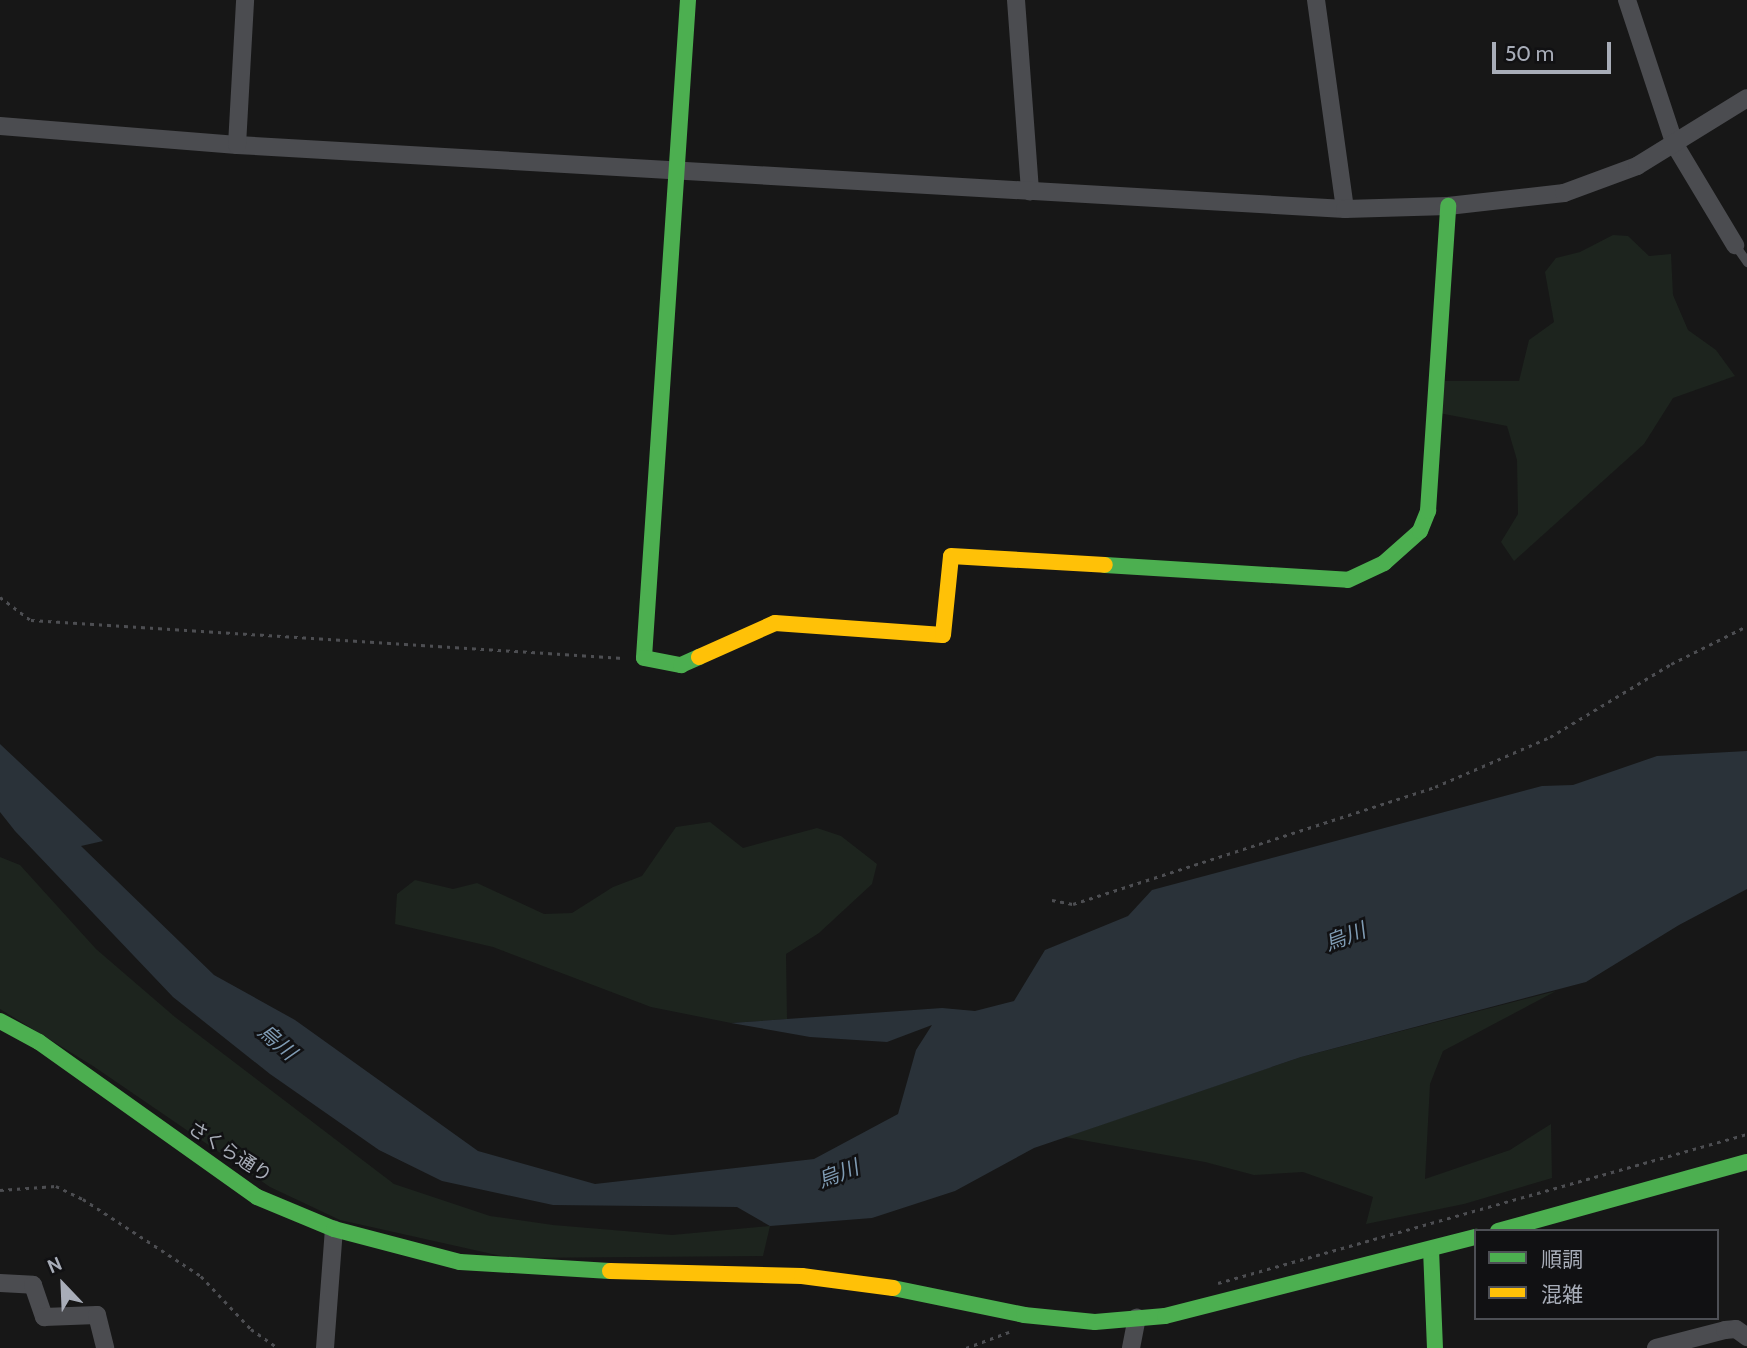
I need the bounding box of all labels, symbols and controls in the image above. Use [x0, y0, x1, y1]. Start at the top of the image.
scale bar [1495, 28, 1614, 72]
text: 50 m [1505, 41, 1554, 66]
water label: 烏川 [1321, 918, 1369, 956]
water label: 烏川 [253, 1019, 301, 1065]
street label: さくら通り [184, 1117, 276, 1187]
water label: 烏川 [814, 1155, 862, 1193]
legend [1474, 1229, 1719, 1320]
text: 順調 [1541, 1247, 1583, 1272]
north arrow [28, 1250, 98, 1320]
text: N [44, 1252, 65, 1278]
text: 混雑 [1541, 1282, 1583, 1307]

